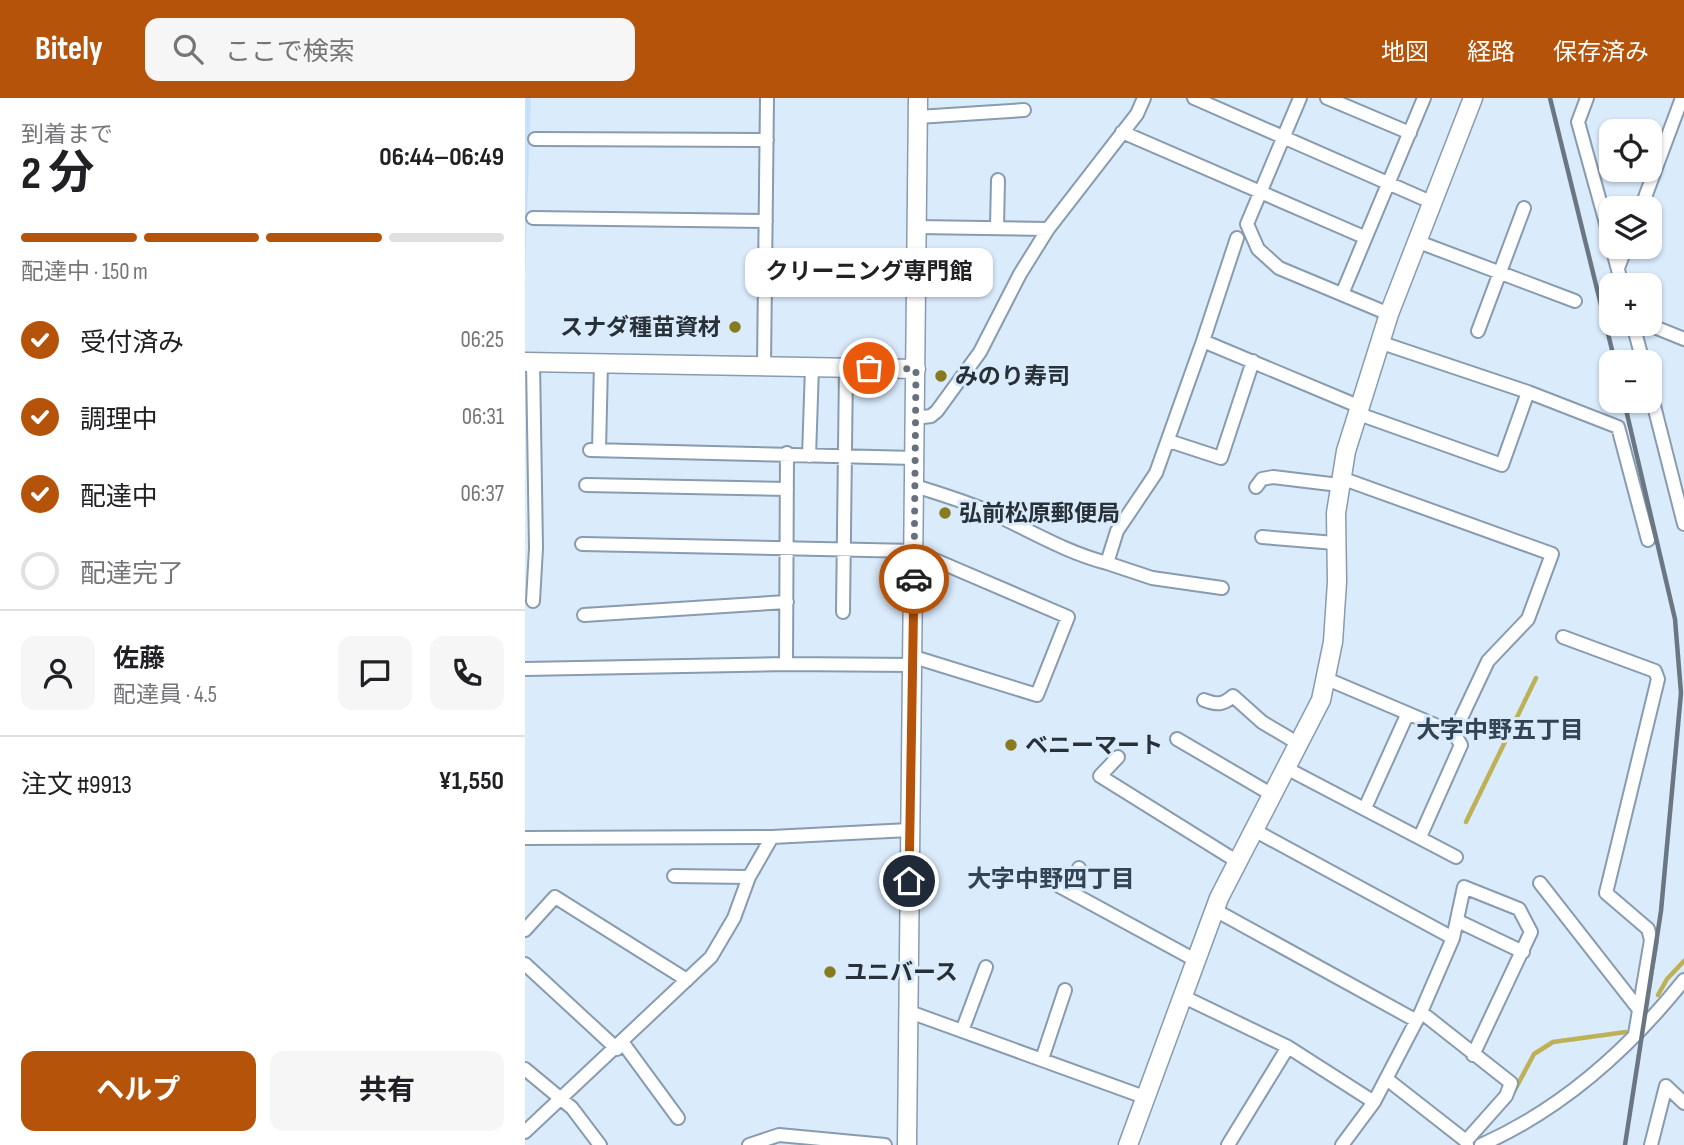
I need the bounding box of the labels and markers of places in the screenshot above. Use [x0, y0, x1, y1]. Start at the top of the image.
callout: クリーニング専門館 [745, 249, 993, 298]
place label: スナダ種苗資材 [560, 314, 721, 342]
marker: スナダ種苗資材 [727, 319, 743, 335]
pin [839, 338, 899, 398]
place label: みのり寿司 [955, 363, 1070, 391]
marker: みのり寿司 [933, 368, 949, 384]
place label: 弘前松原郵便局 [959, 500, 1120, 528]
marker: 弘前松原郵便局 [937, 505, 953, 521]
place label: ベニーマート [1025, 732, 1163, 760]
marker: ベニーマート [1003, 737, 1019, 753]
pin [879, 851, 939, 911]
place label: ユニバース [844, 959, 958, 987]
marker: ユニバース [822, 964, 838, 980]

